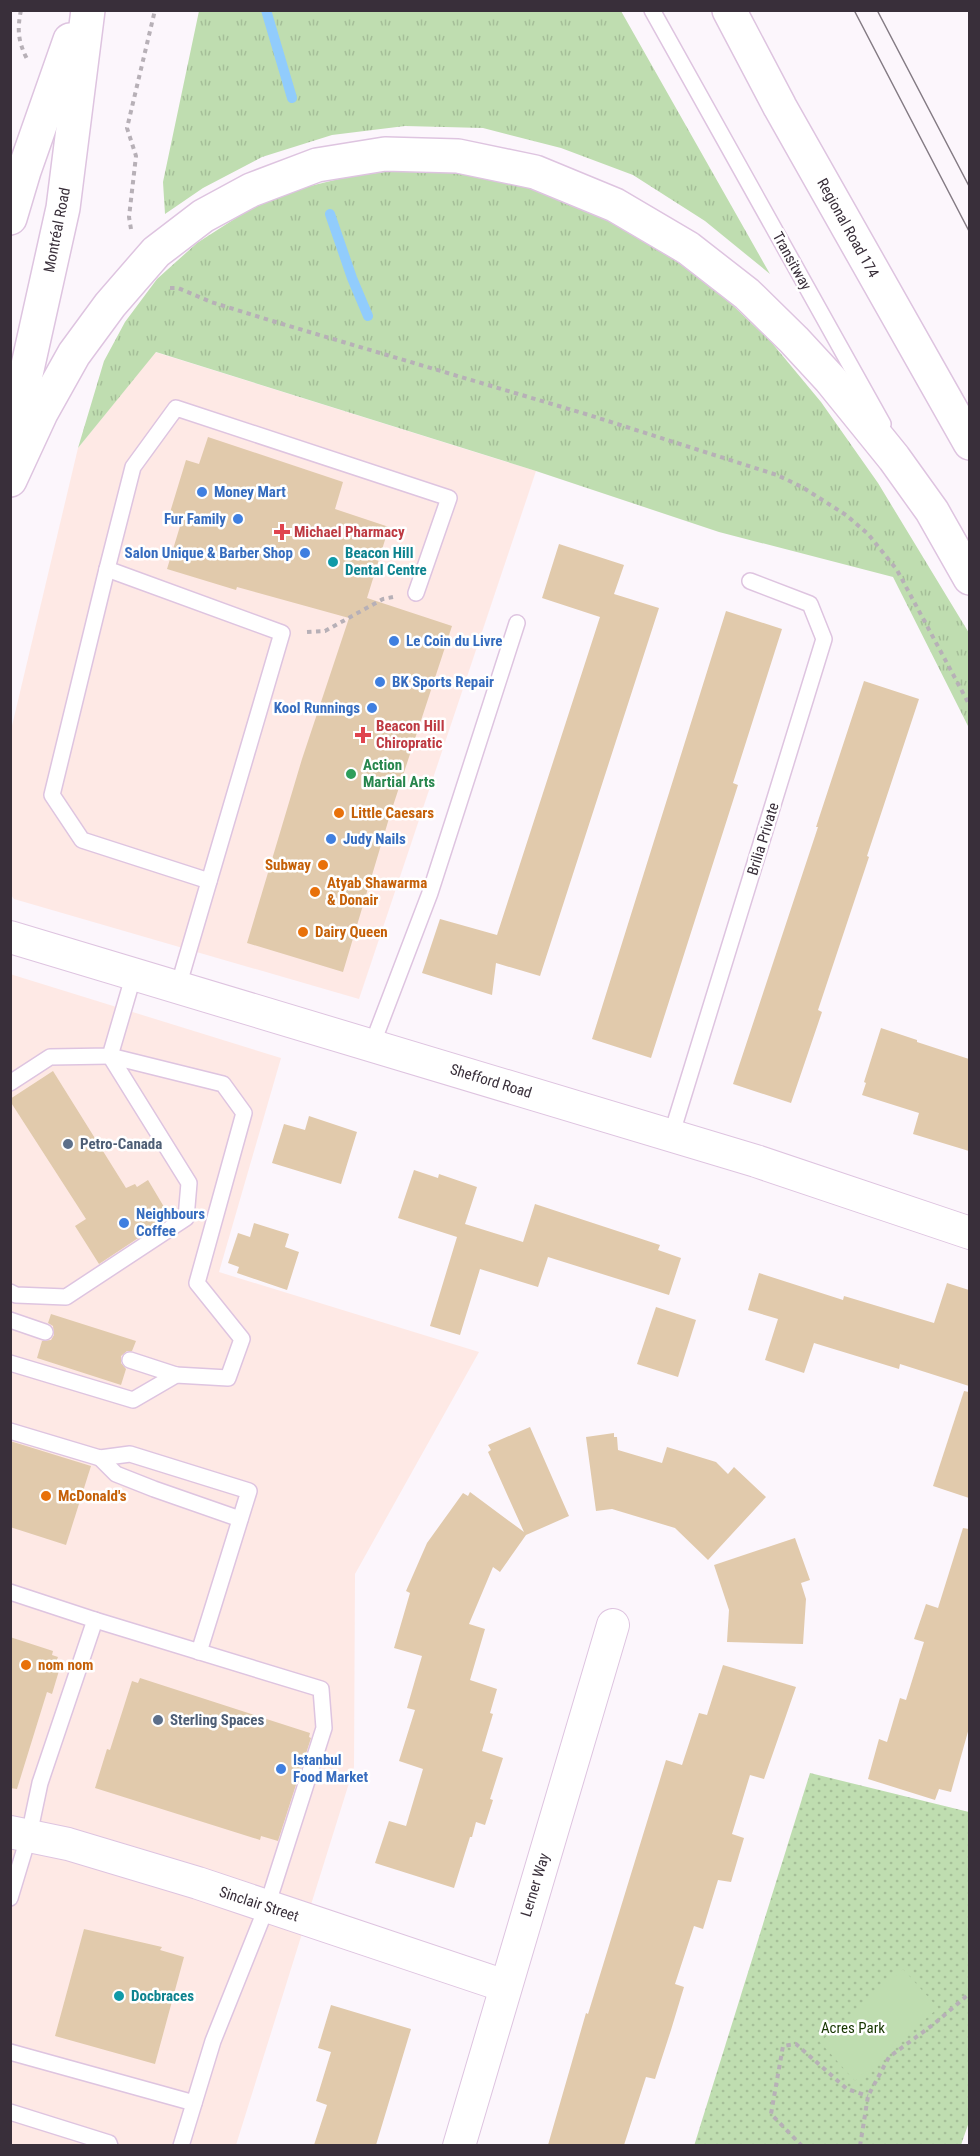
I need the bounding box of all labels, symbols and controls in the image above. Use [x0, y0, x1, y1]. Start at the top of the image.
street label: Regional Road 174 [813, 175, 883, 281]
street label: Montréal Road [40, 186, 74, 274]
street label: Transitway [769, 229, 815, 293]
place label: Money Mart [214, 483, 286, 501]
marker: Money Mart [195, 485, 209, 499]
place label: Fur Family [164, 510, 226, 528]
marker: Fur Family [231, 512, 245, 526]
place label: Michael Pharmacy [294, 523, 405, 541]
marker: Michael Pharmacy [275, 525, 289, 539]
place label: Salon Unique & Barber Shop [125, 544, 293, 562]
place label: Beacon Hill Dental Centre [345, 544, 427, 579]
marker: Salon Unique & Barber Shop [298, 546, 312, 560]
marker: Beacon Hill Dental Centre [326, 555, 340, 569]
place label: Le Coin du Livre [406, 632, 502, 650]
marker: Le Coin du Livre [387, 634, 401, 648]
place label: BK Sports Repair [392, 673, 494, 691]
marker: BK Sports Repair [373, 675, 387, 689]
place label: Kool Runnings [274, 699, 360, 717]
marker: Kool Runnings [365, 701, 379, 715]
place label: Beacon Hill Chiropratic [376, 717, 444, 752]
marker: Beacon Hill Chiropratic [354, 726, 372, 744]
place label: Action Martial Arts [363, 756, 435, 791]
marker: Action Martial Arts [344, 767, 358, 781]
street label: Brilia Private [743, 801, 783, 877]
place label: Little Caesars [351, 804, 434, 822]
marker: Little Caesars [332, 806, 346, 820]
place label: Judy Nails [343, 830, 406, 848]
marker: Judy Nails [324, 832, 338, 846]
place label: Subway [265, 856, 311, 874]
marker: Subway [316, 858, 330, 872]
place label: Atyab Shawarma & Donair [327, 874, 427, 909]
marker: Atyab Shawarma & Donair [308, 885, 322, 899]
place label: Dairy Queen [315, 923, 388, 941]
marker: Dairy Queen [296, 925, 310, 939]
street label: Shefford Road [448, 1060, 534, 1102]
place label: Petro-Canada [80, 1135, 162, 1153]
marker: Petro-Canada [61, 1137, 75, 1151]
place label: Neighbours Coffee [136, 1205, 205, 1240]
marker: Neighbours Coffee [117, 1216, 131, 1230]
place label: McDonald's [58, 1487, 127, 1505]
marker: McDonald's [39, 1489, 53, 1503]
place label: nom nom [38, 1656, 93, 1674]
marker: nom nom [19, 1658, 33, 1672]
place label: Sterling Spaces [170, 1711, 264, 1729]
marker: Sterling Spaces [151, 1713, 165, 1727]
place label: Istanbul Food Market [293, 1751, 368, 1786]
marker: Istanbul Food Market [274, 1762, 288, 1776]
street label: Lerner Way [517, 1851, 553, 1919]
street label: Sinclair Street [217, 1883, 301, 1925]
place label: Docbraces [131, 1987, 194, 2005]
marker: Docbraces [112, 1989, 126, 2003]
park label: Acres Park [821, 2019, 885, 2037]

